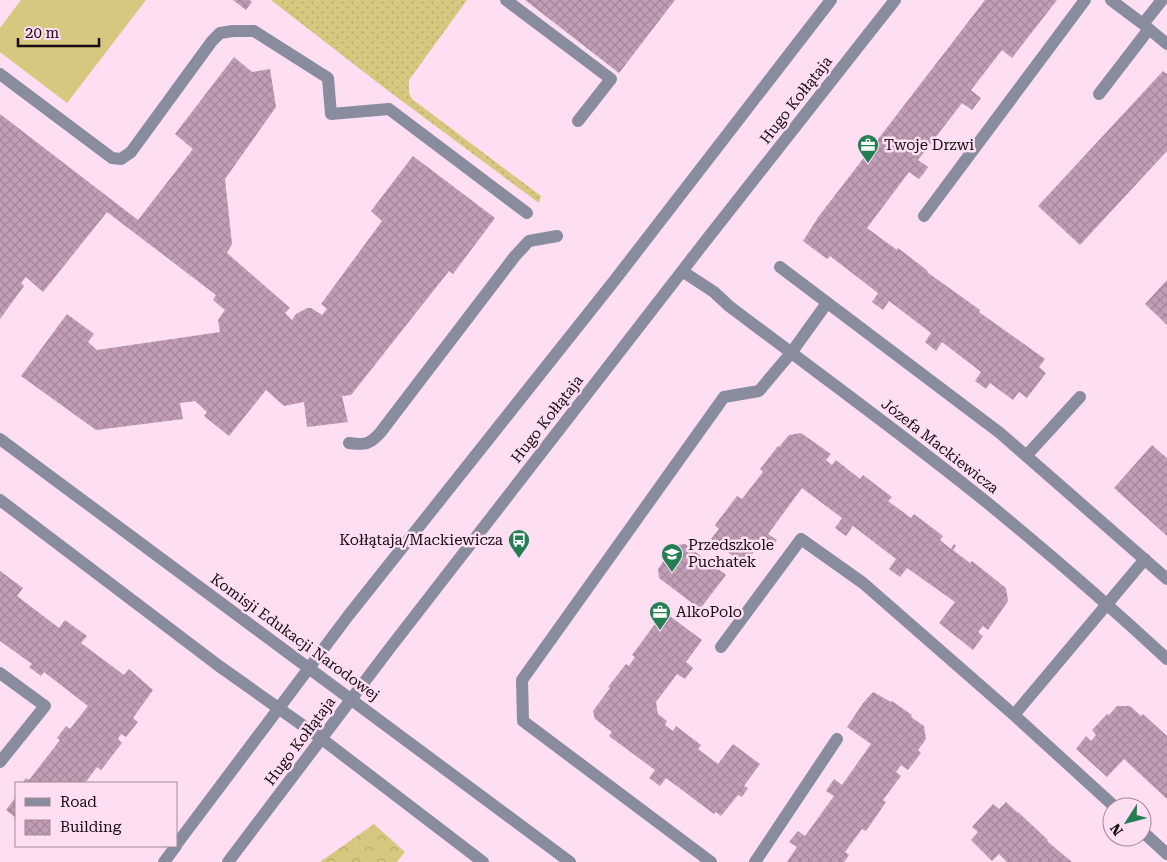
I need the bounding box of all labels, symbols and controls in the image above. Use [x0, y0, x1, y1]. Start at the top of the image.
scale bar [18, 15, 99, 47]
text: 20 m [25, 24, 60, 42]
street label: Hugo Kołłątaja [756, 53, 836, 147]
office icon: Twoje Drzwi [856, 133, 880, 164]
place label: Twoje Drzwi [884, 136, 974, 154]
street label: Hugo Kołłątaja [507, 372, 587, 466]
street label: Józefa Mackiewicza [878, 395, 1002, 497]
bus stop icon: Kołłątaja/Mackiewicza [507, 528, 531, 559]
place label: Kołłątaja/Mackiewicza [339, 531, 503, 549]
place label: Przedszkole Puchatek [688, 536, 774, 571]
school or university icon: Przedszkole Puchatek [660, 542, 684, 573]
street label: Komisji Edukacji Narodowej [207, 570, 383, 704]
office icon: AlkoPolo [648, 600, 672, 631]
place label: AlkoPolo [676, 603, 742, 621]
street label: Hugo Kołłątaja [261, 693, 339, 789]
legend [15, 782, 178, 847]
text: Road [60, 793, 97, 811]
north arrow [1102, 797, 1152, 847]
text: Building [60, 818, 122, 836]
text: N [1107, 820, 1126, 839]

